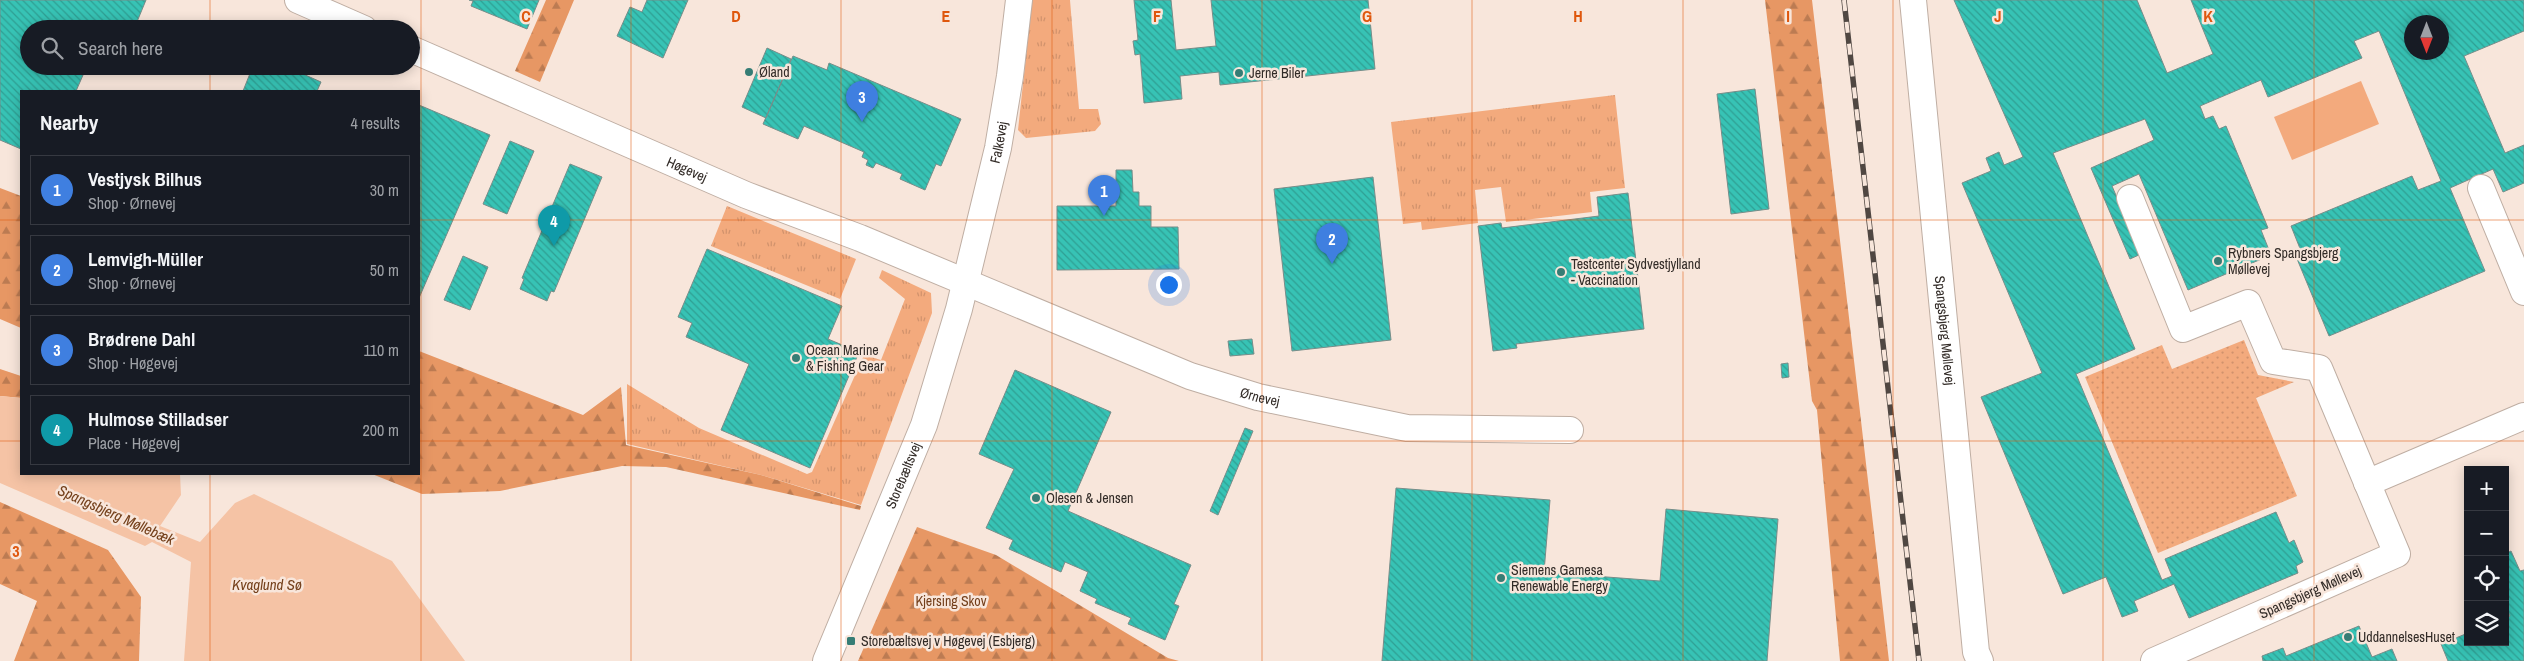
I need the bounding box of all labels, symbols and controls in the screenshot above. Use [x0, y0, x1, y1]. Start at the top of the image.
text: C [521, 5, 531, 27]
text: D [731, 5, 741, 27]
text: E [942, 5, 951, 27]
text: F [1153, 5, 1161, 27]
text: G [1362, 5, 1372, 27]
text: H [1573, 5, 1583, 27]
text: I [1786, 5, 1790, 27]
text: J [1994, 5, 2002, 27]
text: K [2203, 5, 2213, 27]
north arrow [2404, 15, 2449, 60]
search box [20, 20, 420, 75]
icon: search [38, 34, 66, 62]
text: Search here [78, 35, 163, 61]
place label: Øland [759, 63, 790, 81]
place label: Jerne Biler [1249, 64, 1305, 82]
marker: Øland [743, 66, 755, 78]
marker: Jerne Biler [1233, 67, 1245, 79]
pin: 3 [846, 81, 878, 122]
text: Nearby [40, 108, 98, 137]
text: 4 results [350, 112, 400, 134]
street label: Falkevej [986, 120, 1011, 165]
street label: Høgevej [664, 153, 710, 186]
text: Vestjysk Bilhus [88, 166, 202, 192]
pin: 1 [1088, 175, 1120, 216]
text: 1 [53, 179, 61, 201]
text: 30 m [370, 179, 399, 201]
text: Shop · Ørnevej [88, 192, 176, 214]
pin: 4 [538, 205, 570, 246]
pin: 2 [1316, 223, 1348, 264]
place label: Rybners Spangsbjerg Møllevej [2228, 244, 2339, 278]
text: Lemvigh-Müller [88, 246, 203, 272]
place label: Testcenter Sydvestjylland - Vaccination [1571, 255, 1701, 289]
marker: Rybners Spangsbjerg Møllevej [2212, 255, 2224, 267]
text: 2 [53, 259, 61, 281]
text: 50 m [370, 259, 399, 281]
marker: Testcenter Sydvestjylland - Vaccination [1555, 266, 1567, 278]
text: Shop · Ørnevej [88, 272, 176, 294]
your location [1156, 272, 1182, 298]
street label: Spangsbjerg Møllevej [1931, 275, 1959, 386]
text: Brødrene Dahl [88, 326, 195, 352]
text: 3 [53, 339, 61, 361]
text: 110 m [363, 339, 399, 361]
place label: Ocean Marine & Fishing Gear [806, 341, 884, 375]
text: Shop · Høgevej [88, 352, 178, 374]
marker: Ocean Marine & Fishing Gear [790, 352, 802, 364]
street label: Ørnevej [1238, 383, 1281, 410]
text: Hulmose Stilladser [88, 406, 228, 432]
text: 4 [53, 419, 61, 441]
text: 200 m [363, 419, 399, 441]
text: Place · Høgevej [88, 432, 180, 454]
street label: Storebæltsvej [881, 439, 925, 511]
map controls [2464, 466, 2509, 646]
button: + [2464, 466, 2509, 511]
water label: Spangsbjerg Møllebæk [54, 479, 179, 550]
place label: Olesen & Jensen [1046, 489, 1133, 507]
marker: Olesen & Jensen [1030, 492, 1042, 504]
button: − [2464, 511, 2509, 556]
text: 3 [12, 540, 20, 562]
button: locate [2464, 556, 2509, 601]
place label: Siemens Gamesa Renewable Energy [1511, 561, 1608, 595]
street label: Spangsbjerg Møllevej [2256, 561, 2364, 623]
marker: Siemens Gamesa Renewable Energy [1495, 572, 1507, 584]
water label: Kvaglund Sø [232, 574, 302, 595]
park label: Kjersing Skov [916, 592, 987, 610]
button: layers [2464, 601, 2509, 646]
place label: UddannelsesHuset [2358, 628, 2455, 646]
marker: UddannelsesHuset [2342, 631, 2354, 643]
place label: Storebæltsvej v Høgevej (Esbjerg) [861, 632, 1035, 650]
marker: Storebæltsvej v Høgevej (Esbjerg) [845, 635, 857, 647]

